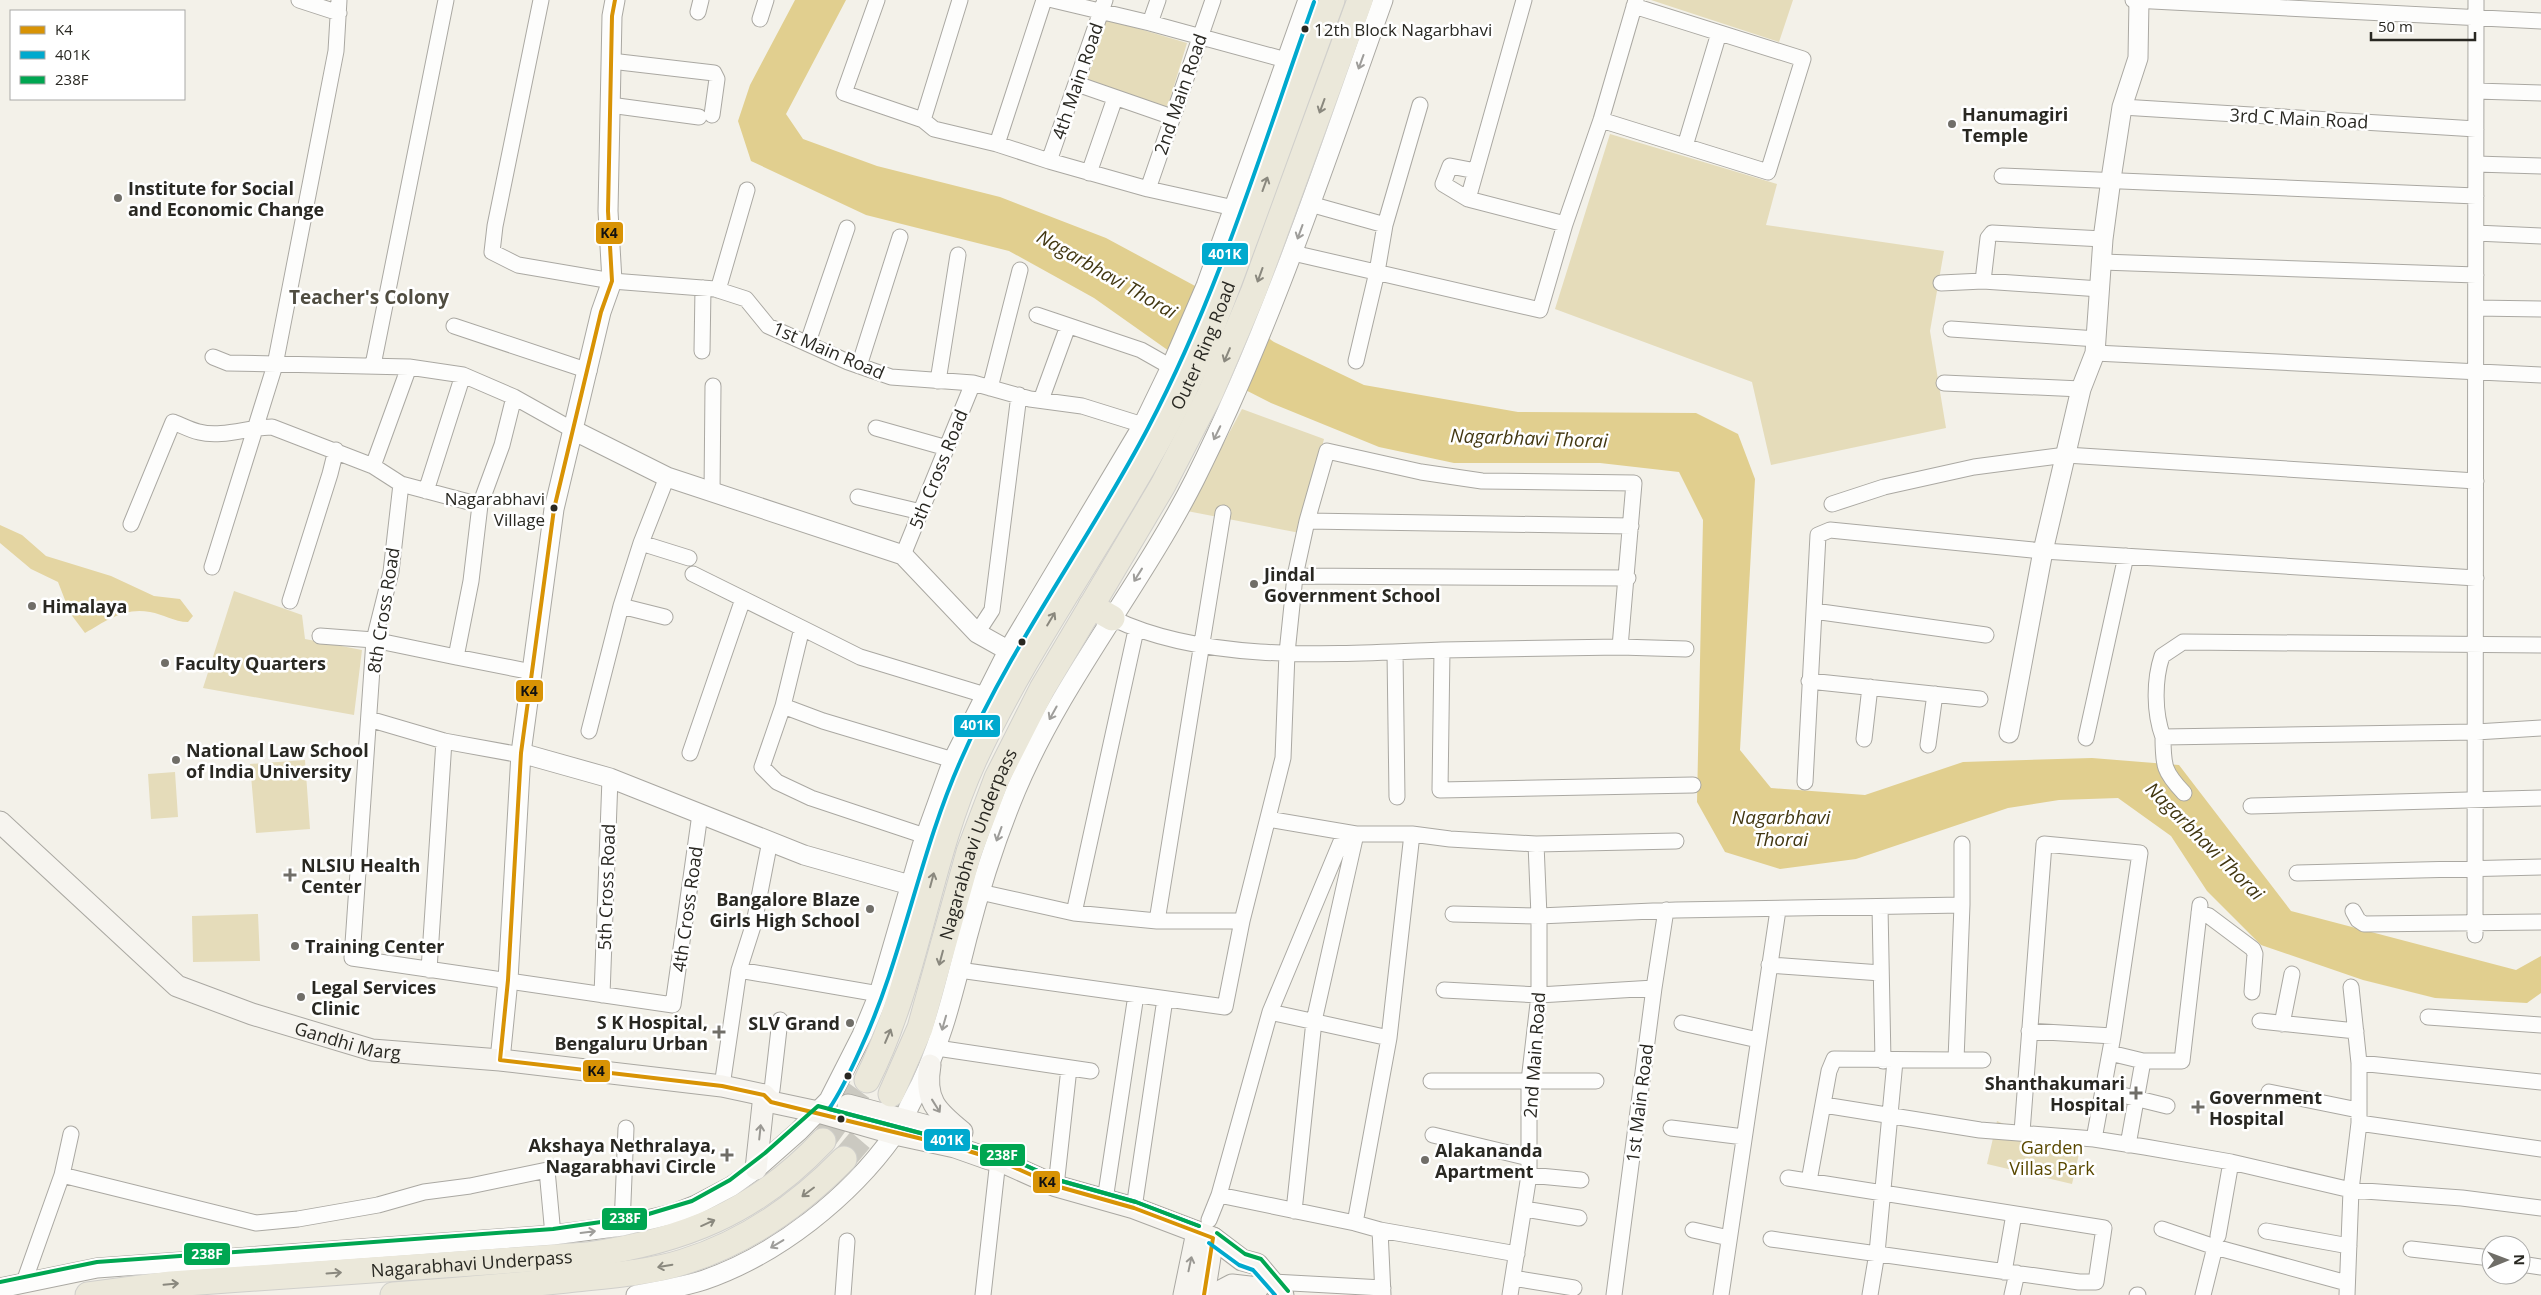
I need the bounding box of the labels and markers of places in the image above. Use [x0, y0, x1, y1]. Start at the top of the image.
place label: 12th Block Nagarbhavi [1314, 18, 1492, 41]
marker: 12th Block Nagarbhavi [1300, 24, 1310, 34]
place label: Hanumagiri Temple [1962, 102, 2068, 147]
marker: Hanumagiri Temple [1946, 118, 1958, 130]
place label: Institute for Social and Economic Change [128, 176, 324, 221]
marker: Institute for Social and Economic Change [112, 192, 124, 204]
place label: Nagarabhavi Village [445, 487, 545, 531]
marker: Nagarabhavi Village [549, 503, 559, 513]
place label: Jindal Government School [1262, 562, 1440, 607]
marker: Jindal Government School [1248, 578, 1260, 590]
place label: Himalaya [42, 594, 127, 618]
marker: Himalaya [26, 600, 38, 612]
unlabelled marker [1017, 637, 1027, 647]
place label: Faculty Quarters [175, 651, 326, 675]
marker: Faculty Quarters [159, 657, 171, 669]
place label: National Law School of India University [186, 738, 369, 783]
marker: National Law School of India University [170, 754, 182, 766]
place label: NLSIU Health Center [301, 853, 420, 898]
marker: NLSIU Health Center [283, 868, 297, 882]
place label: Bangalore Blaze Girls High School [709, 887, 860, 932]
marker: Bangalore Blaze Girls High School [864, 903, 876, 915]
place label: Training Center [305, 934, 445, 958]
marker: Training Center [289, 940, 301, 952]
place label: Legal Services Clinic [311, 975, 436, 1020]
marker: Legal Services Clinic [295, 991, 307, 1003]
place label: S K Hospital, Bengaluru Urban [555, 1010, 708, 1055]
place label: SLV Grand [748, 1011, 840, 1035]
marker: SLV Grand [844, 1017, 856, 1029]
marker: S K Hospital, Bengaluru Urban [712, 1025, 726, 1039]
unlabelled marker [843, 1071, 853, 1081]
place label: Shanthakumari Hospital [1985, 1071, 2125, 1116]
place label: Government Hospital [2209, 1085, 2322, 1130]
marker: Shanthakumari Hospital [2129, 1086, 2143, 1100]
marker: Government Hospital [2191, 1100, 2205, 1114]
unlabelled marker [836, 1114, 846, 1124]
place label: Akshaya Nethralaya, Nagarabhavi Circle [528, 1133, 716, 1178]
place label: Alakananda Apartment [1435, 1138, 1543, 1183]
marker: Akshaya Nethralaya, Nagarabhavi Circle [720, 1148, 734, 1162]
marker: Alakananda Apartment [1419, 1154, 1431, 1166]

